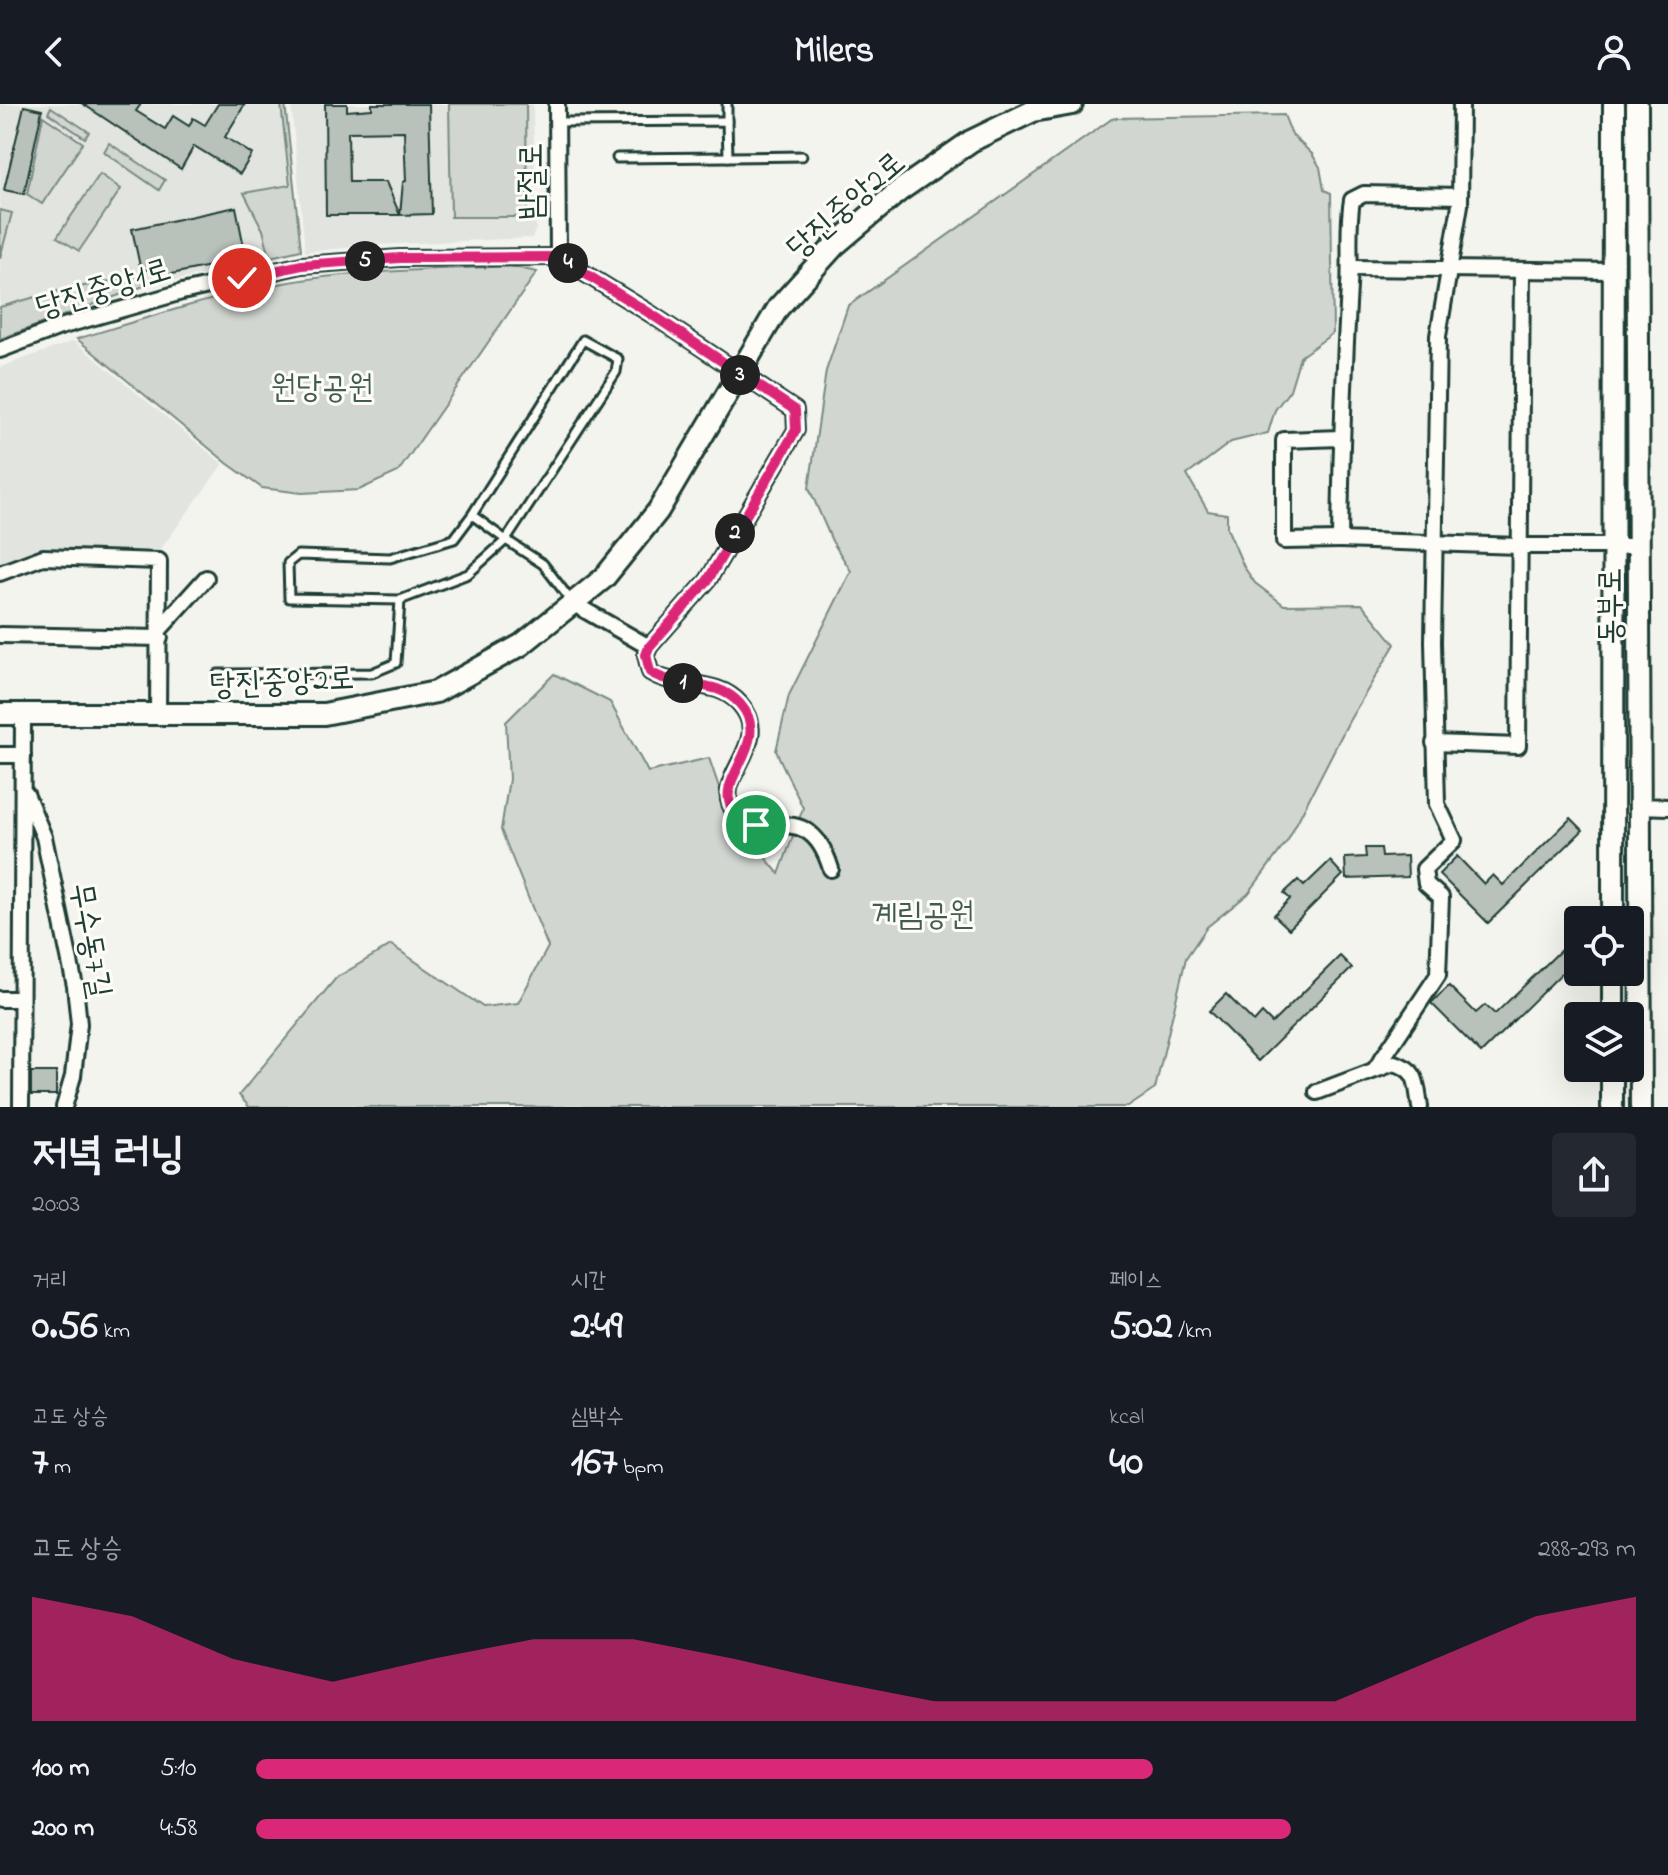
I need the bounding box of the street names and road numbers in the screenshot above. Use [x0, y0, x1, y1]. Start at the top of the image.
street label: 당진중앙2로 [777, 141, 917, 272]
street label: 밤절로 [510, 142, 557, 220]
street label: 당진중앙1로 [31, 248, 177, 333]
street label: 동부로 [1589, 567, 1636, 645]
street label: 당진중앙2로 [209, 656, 356, 711]
street label: 무수동7길 [55, 879, 122, 1002]

